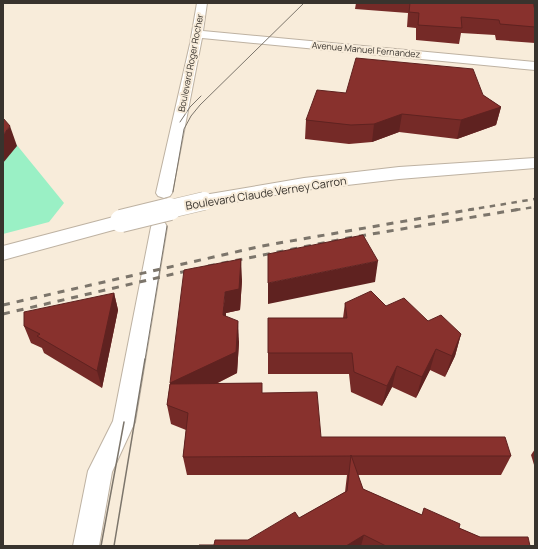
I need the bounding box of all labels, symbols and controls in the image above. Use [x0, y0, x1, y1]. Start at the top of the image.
street label: Boulevard Roger Rocher [175, 12, 207, 113]
street label: Avenue Manuel Fernandez [311, 38, 421, 61]
street label: Boulevard Claude Verney Carron [184, 172, 347, 213]

